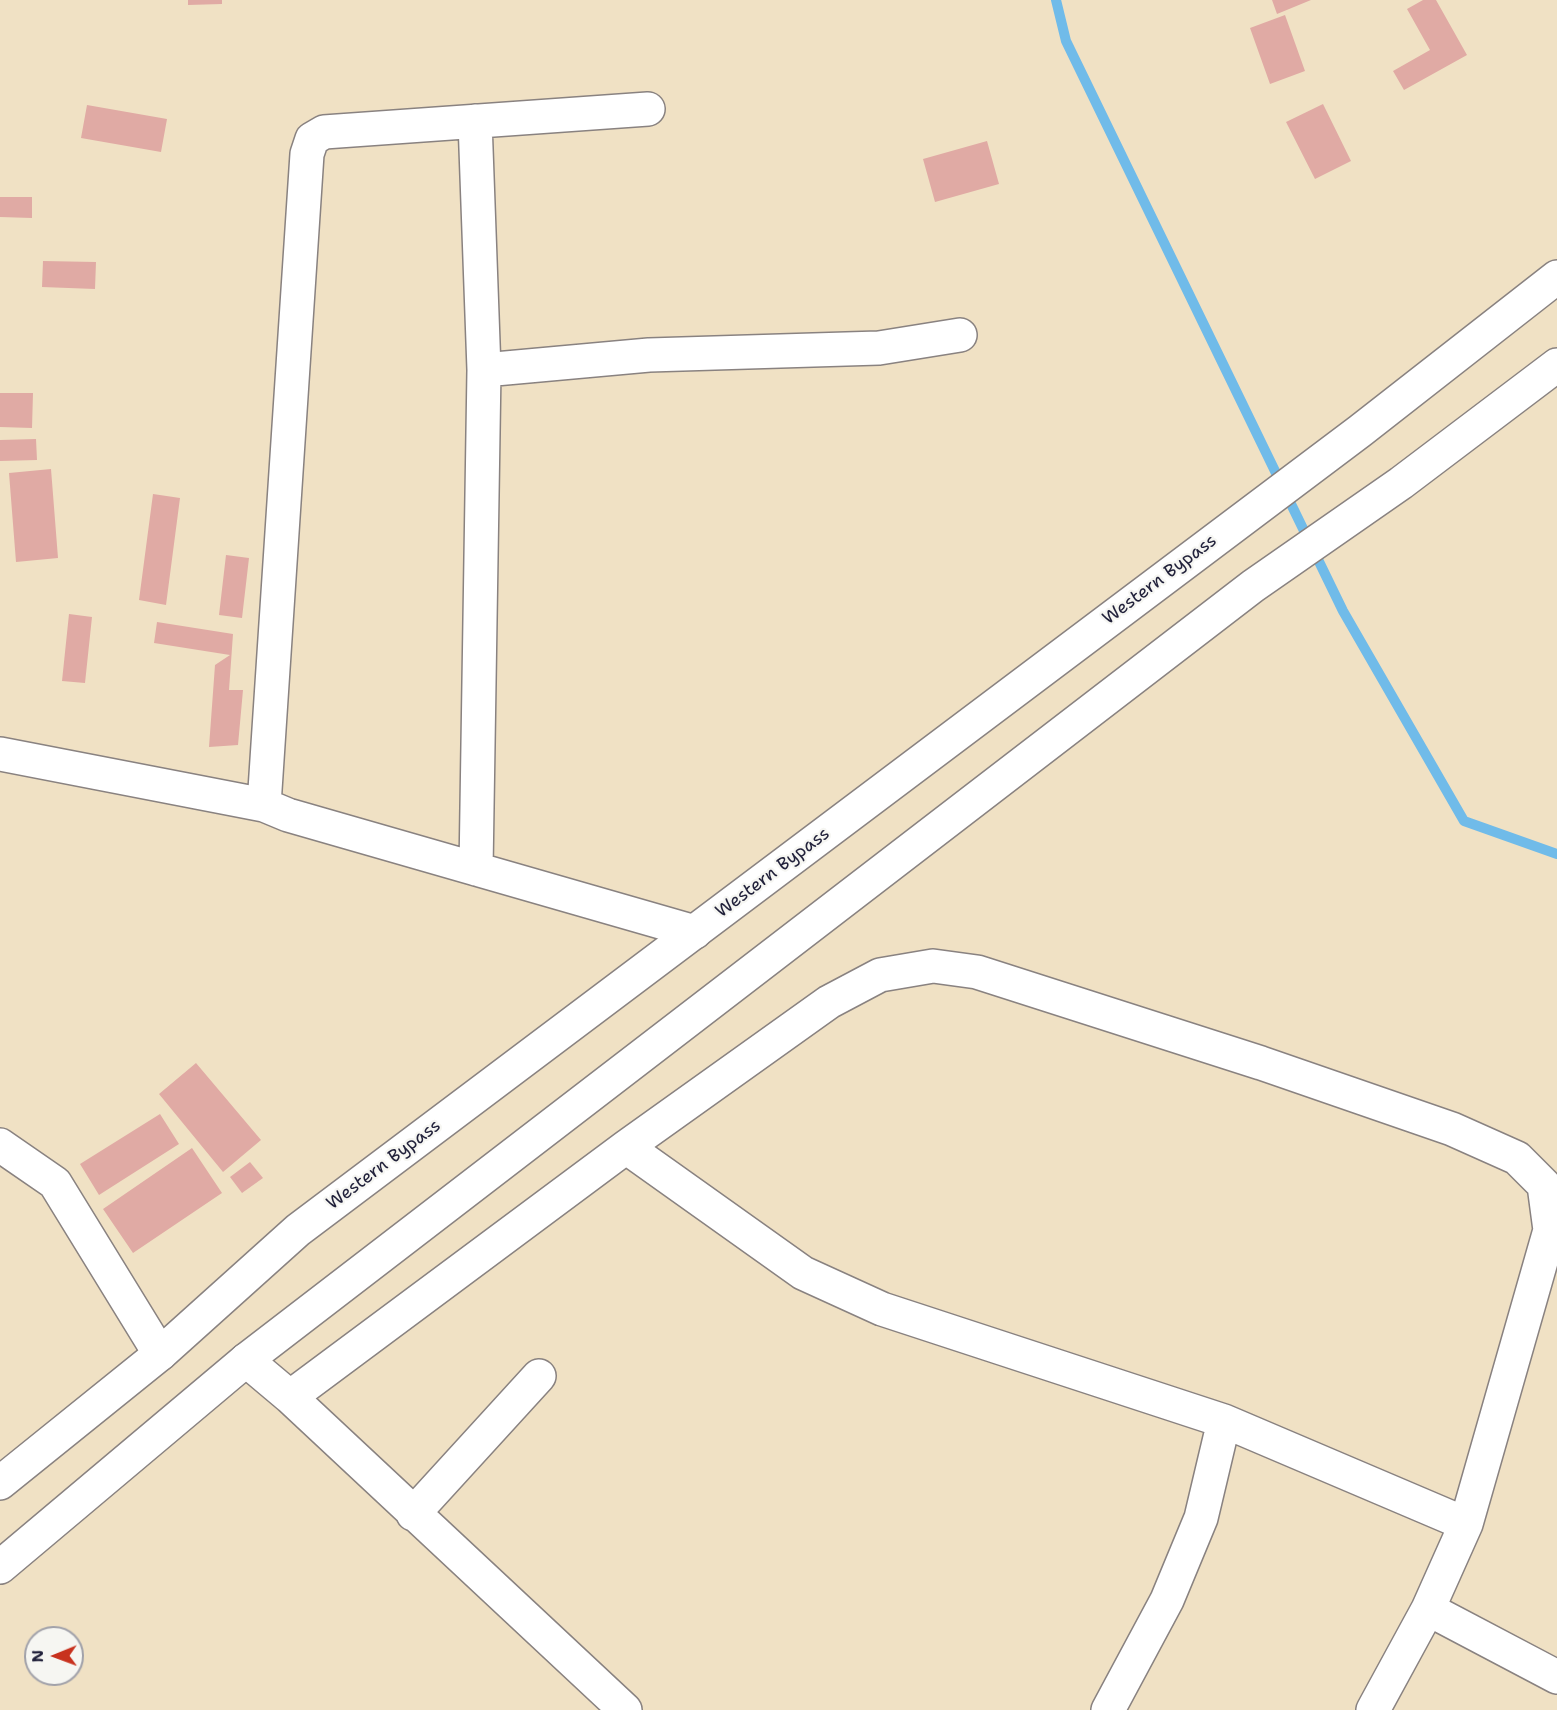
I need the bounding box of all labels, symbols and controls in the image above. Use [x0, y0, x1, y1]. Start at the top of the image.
street label: Western Bypass [1099, 530, 1221, 630]
street label: Western Bypass [712, 823, 834, 923]
street label: Western Bypass [323, 1115, 445, 1215]
north arrow [24, 1626, 84, 1686]
text: N [27, 1650, 48, 1663]

